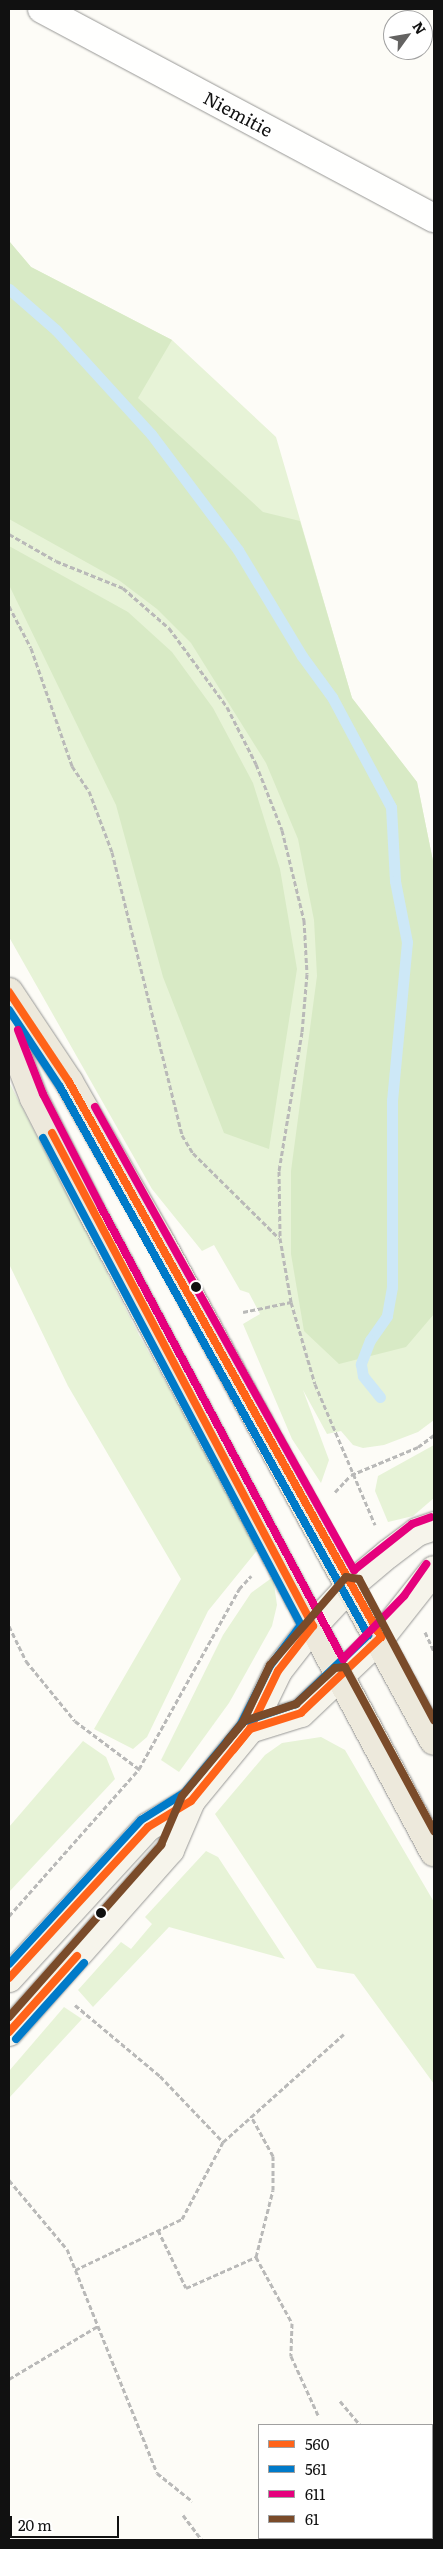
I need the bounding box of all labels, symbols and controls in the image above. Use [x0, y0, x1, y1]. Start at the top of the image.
north arrow [383, 10, 433, 60]
text: N [408, 17, 431, 38]
street label: Niemitie [200, 87, 276, 141]
unlabelled marker [191, 1282, 201, 1292]
unlabelled marker [96, 1908, 106, 1918]
legend [258, 2424, 433, 2539]
text: 560 [305, 2432, 329, 2455]
text: 561 [305, 2457, 327, 2480]
text: 611 [305, 2482, 325, 2505]
scale bar [12, 2506, 121, 2538]
text: 61 [305, 2507, 319, 2530]
text: 20 m [18, 2513, 52, 2536]

